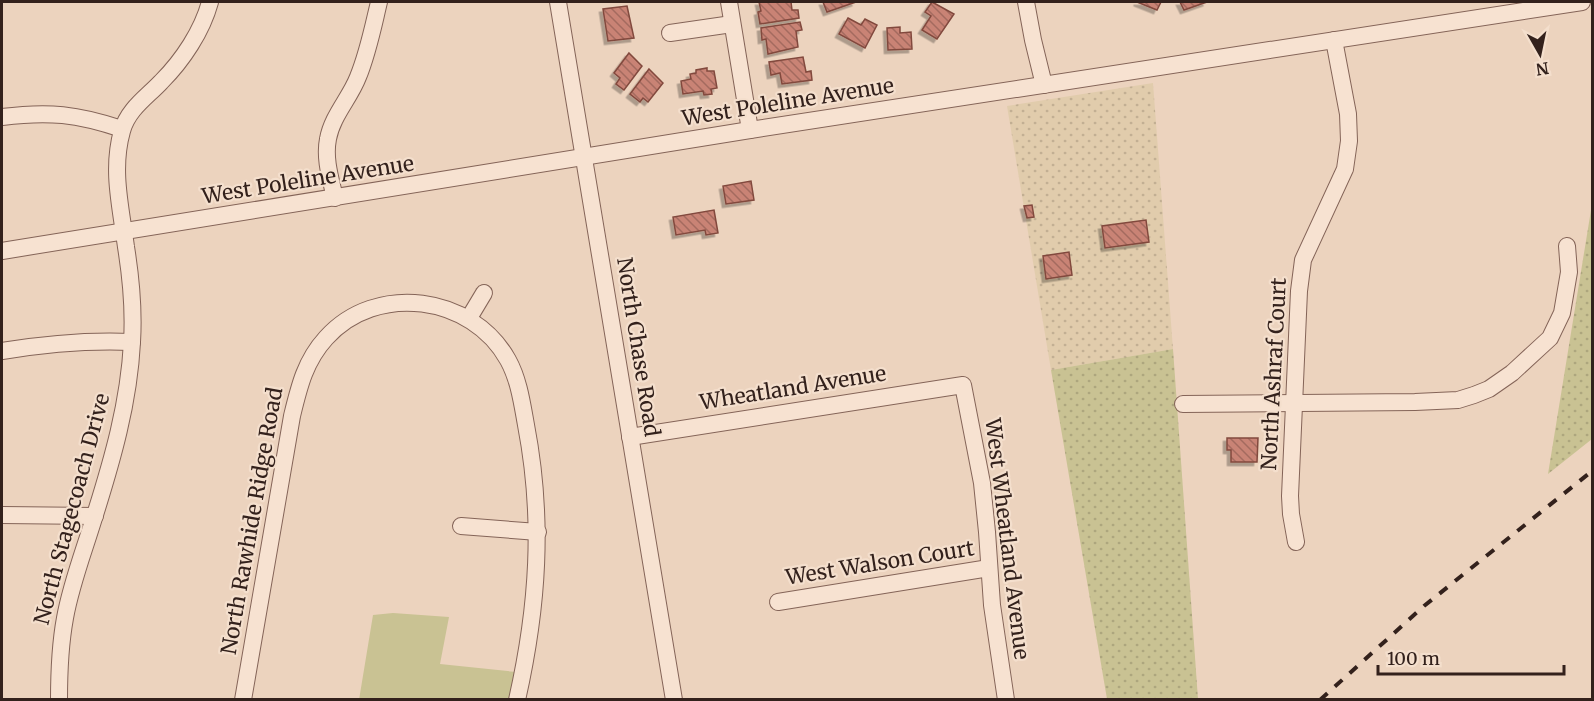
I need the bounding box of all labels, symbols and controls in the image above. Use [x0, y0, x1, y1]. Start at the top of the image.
north arrow [1510, 24, 1570, 84]
text: N [1534, 58, 1550, 80]
street label: West Poleline Avenue [679, 71, 896, 132]
street label: West Poleline Avenue [199, 149, 416, 210]
street label: North Chase Road [611, 256, 666, 439]
street label: North Ashraf Court [1255, 277, 1292, 471]
street label: Wheatland Avenue [697, 359, 888, 416]
street label: North Rawhide Ridge Road [215, 385, 288, 657]
street label: North Stagecoach Drive [28, 390, 115, 627]
street label: West Wheatland Avenue [979, 416, 1036, 661]
street label: West Walson Court [783, 534, 976, 591]
scale bar [1378, 638, 1564, 676]
text: 100 m [1387, 647, 1440, 670]

